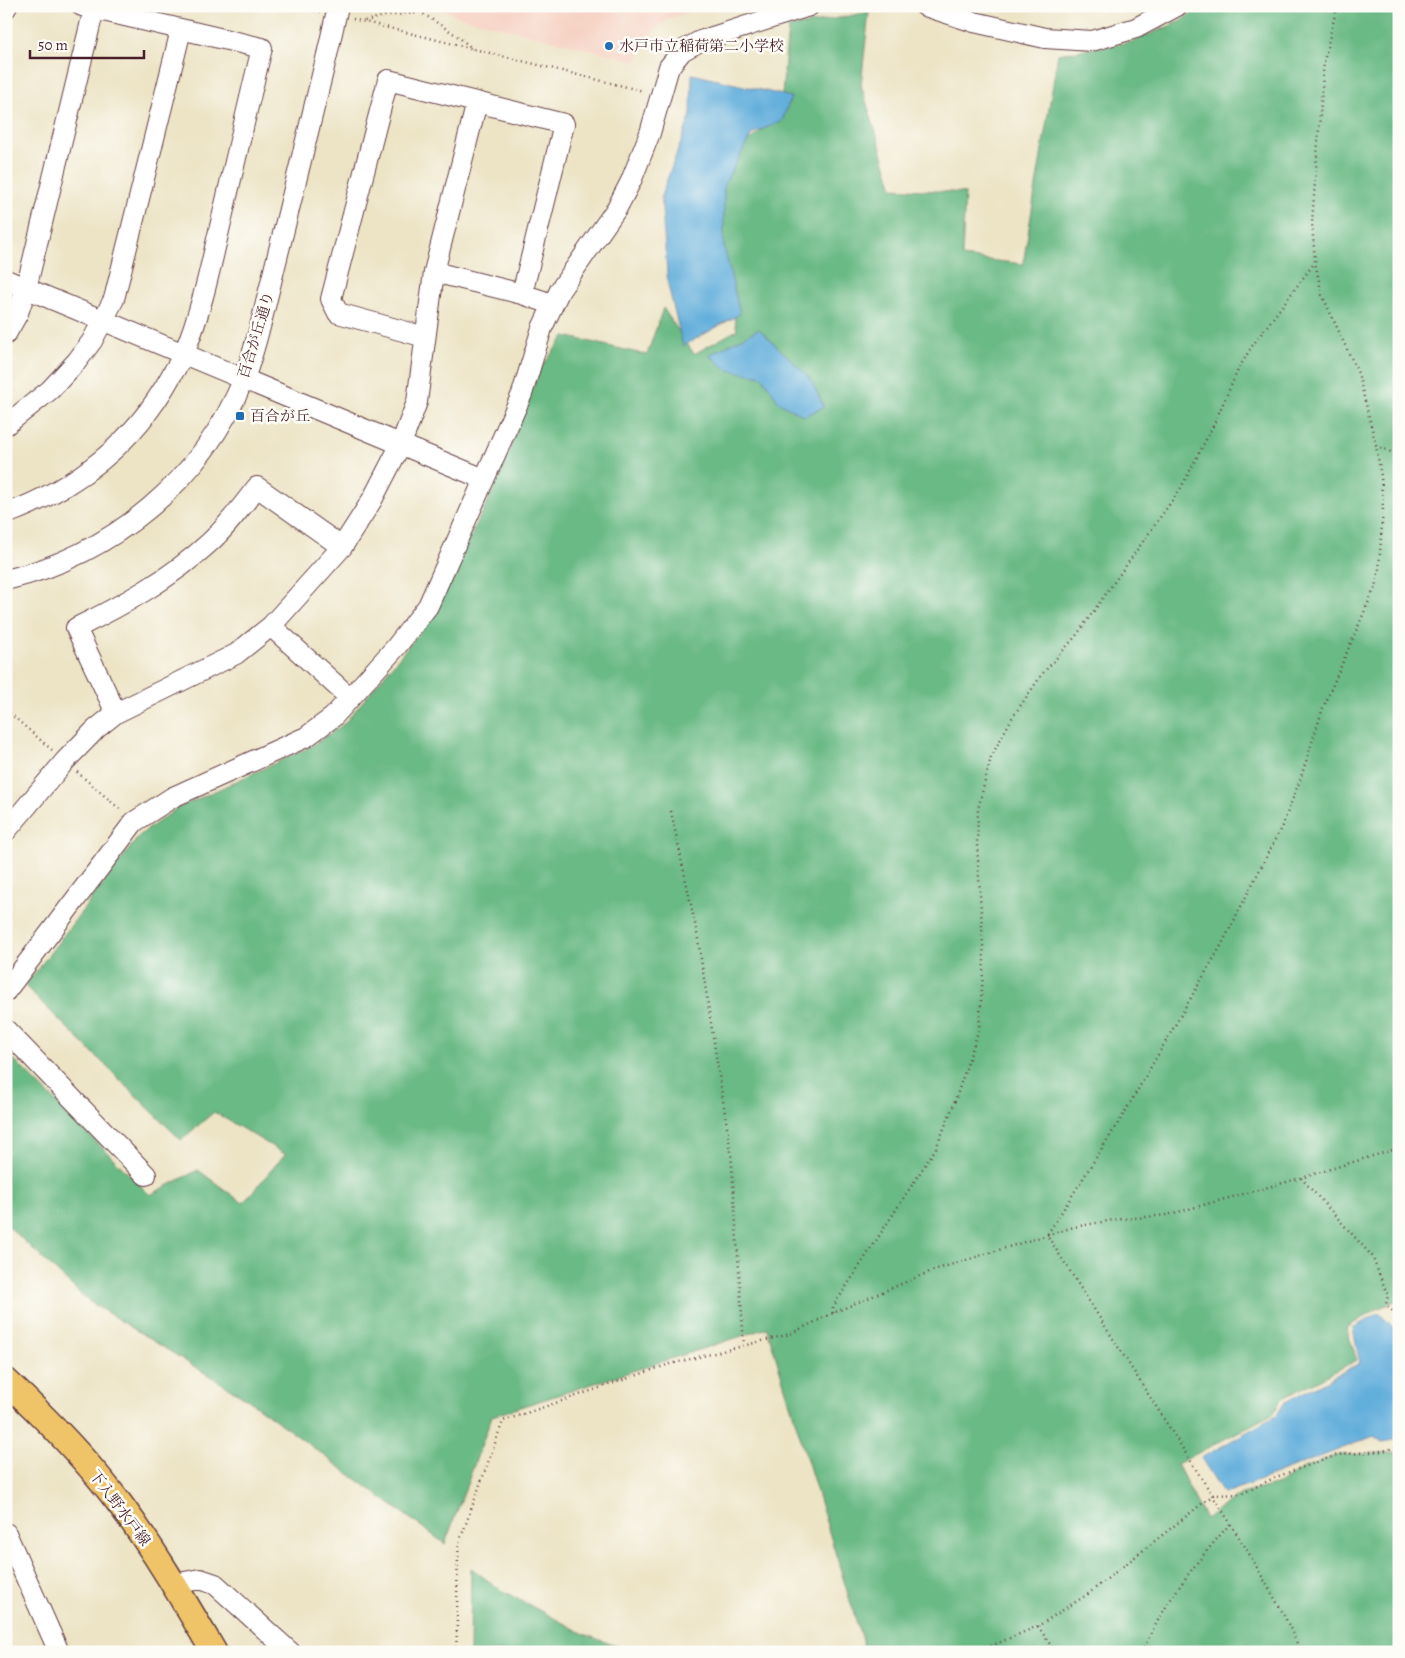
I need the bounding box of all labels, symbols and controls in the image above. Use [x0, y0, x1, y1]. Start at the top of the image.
scale bar [30, 28, 144, 60]
text: 50 m [38, 35, 68, 55]
place label: 水戸市立稲荷第二小学校 [619, 36, 784, 56]
marker: 水戸市立稲荷第二小学校 [603, 40, 615, 52]
street label: 百合が丘通り [233, 289, 279, 381]
place label: 百合が丘 [250, 406, 310, 426]
marker: 百合が丘 [234, 410, 246, 422]
street label: 下入野水戸線 [85, 1466, 155, 1550]

